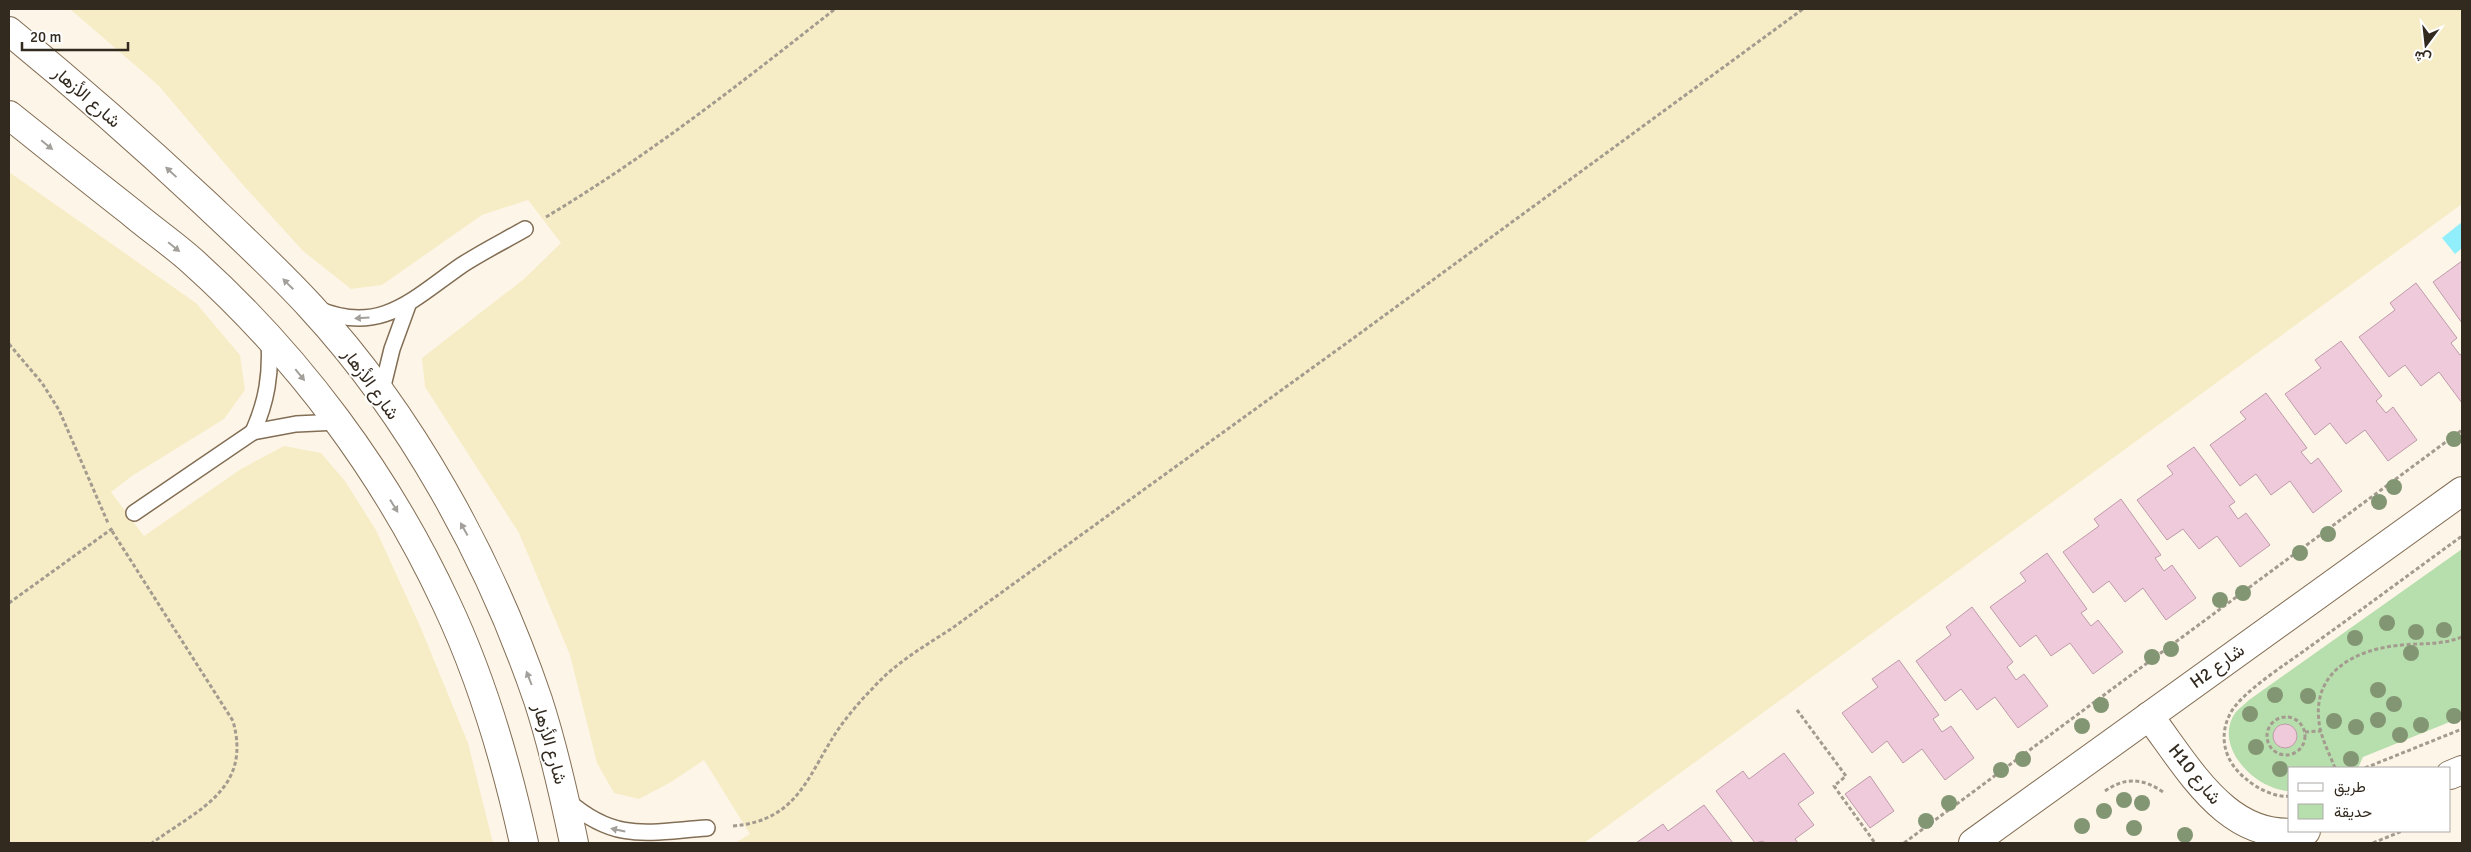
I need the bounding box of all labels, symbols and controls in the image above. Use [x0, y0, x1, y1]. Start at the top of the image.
scale bar [22, 20, 129, 52]
north arrow [2401, 20, 2451, 70]
text: 20 m [30, 28, 61, 46]
text: ش [2412, 47, 2433, 67]
street label: شارع الأزهار [47, 61, 125, 133]
one-way arrow [40, 140, 54, 150]
one-way arrow [166, 166, 178, 178]
one-way arrow [167, 241, 180, 252]
one-way arrow [283, 279, 295, 291]
one-way arrow [353, 314, 369, 322]
street label: شارع الأزهار [336, 343, 404, 425]
one-way arrow [294, 368, 305, 381]
one-way arrow [390, 500, 399, 513]
one-way arrow [460, 522, 468, 537]
street label: H2 شارع [2185, 639, 2249, 694]
one-way arrow [525, 670, 533, 685]
street label: شارع الأزهار [527, 700, 572, 787]
street label: H10 شارع [2163, 739, 2226, 809]
legend [2288, 767, 2451, 832]
text: طريق [2334, 778, 2366, 797]
text: حديقة [2334, 803, 2372, 821]
one-way arrow [610, 825, 626, 833]

